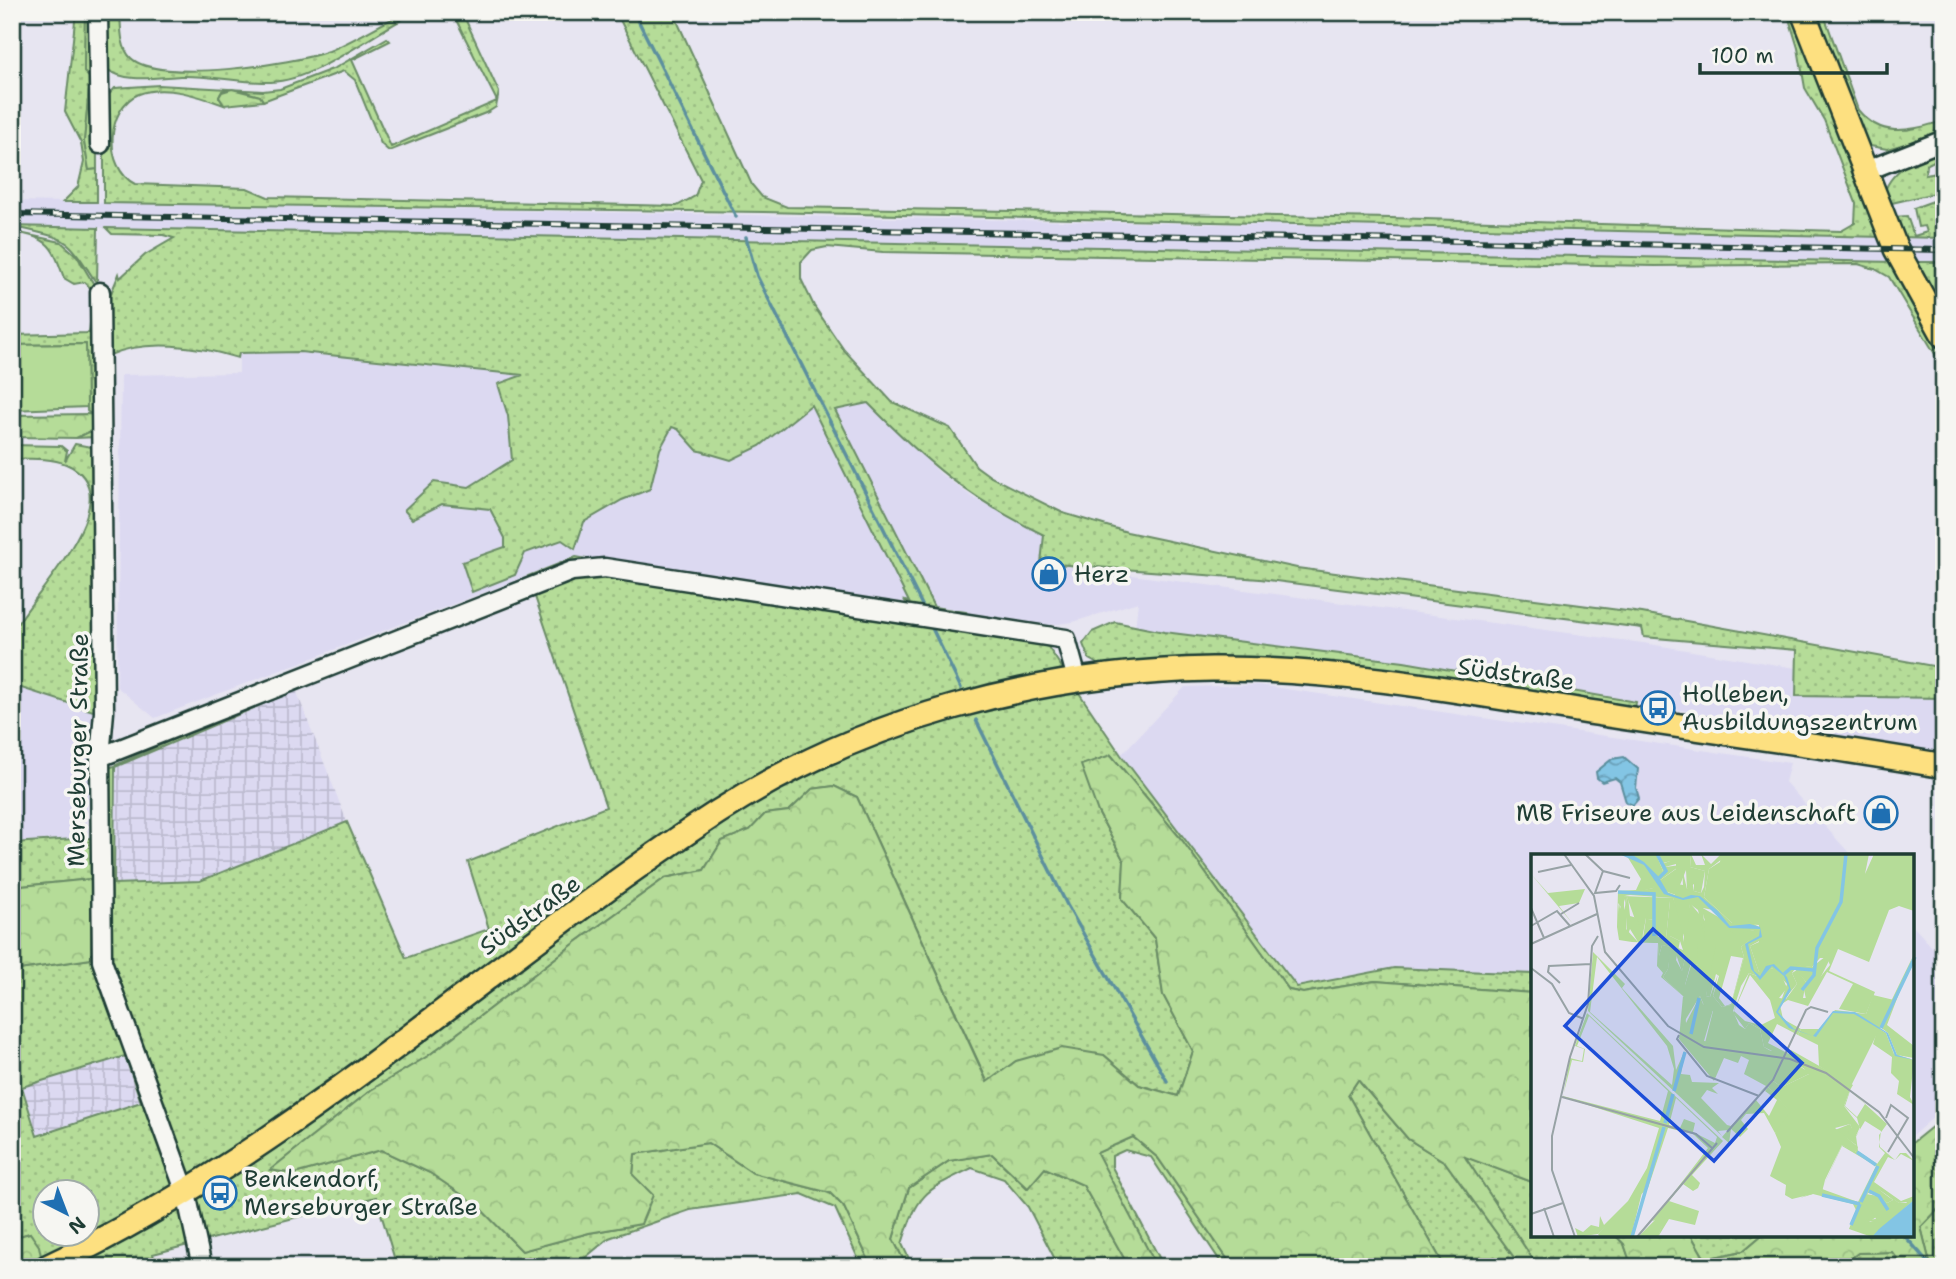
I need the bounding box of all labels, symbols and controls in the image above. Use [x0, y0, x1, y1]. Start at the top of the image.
scale bar [1700, 32, 1888, 76]
text: 100 m [1711, 42, 1774, 70]
shop icon: Herz [1030, 555, 1068, 593]
place label: Herz [1074, 558, 1129, 590]
street label: Merseburger Straße [60, 633, 96, 867]
street label: Südstraße [1456, 650, 1576, 698]
place label: Holleben, Ausbildungszentrum [1682, 678, 1918, 738]
bus stop icon: Holleben, Ausbildungszentrum [1639, 689, 1677, 727]
shop icon: MB Friseure aus Leidenschaft [1862, 794, 1900, 832]
place label: MB Friseure aus Leidenschaft [1516, 797, 1856, 829]
inset map [1531, 854, 1914, 1237]
street label: Südstraße [473, 867, 587, 963]
place label: Benkendorf, Merseburger Straße [244, 1163, 478, 1223]
bus stop icon: Benkendorf, Merseburger Straße [201, 1174, 239, 1212]
north arrow [32, 1178, 102, 1248]
text: N [63, 1211, 91, 1240]

